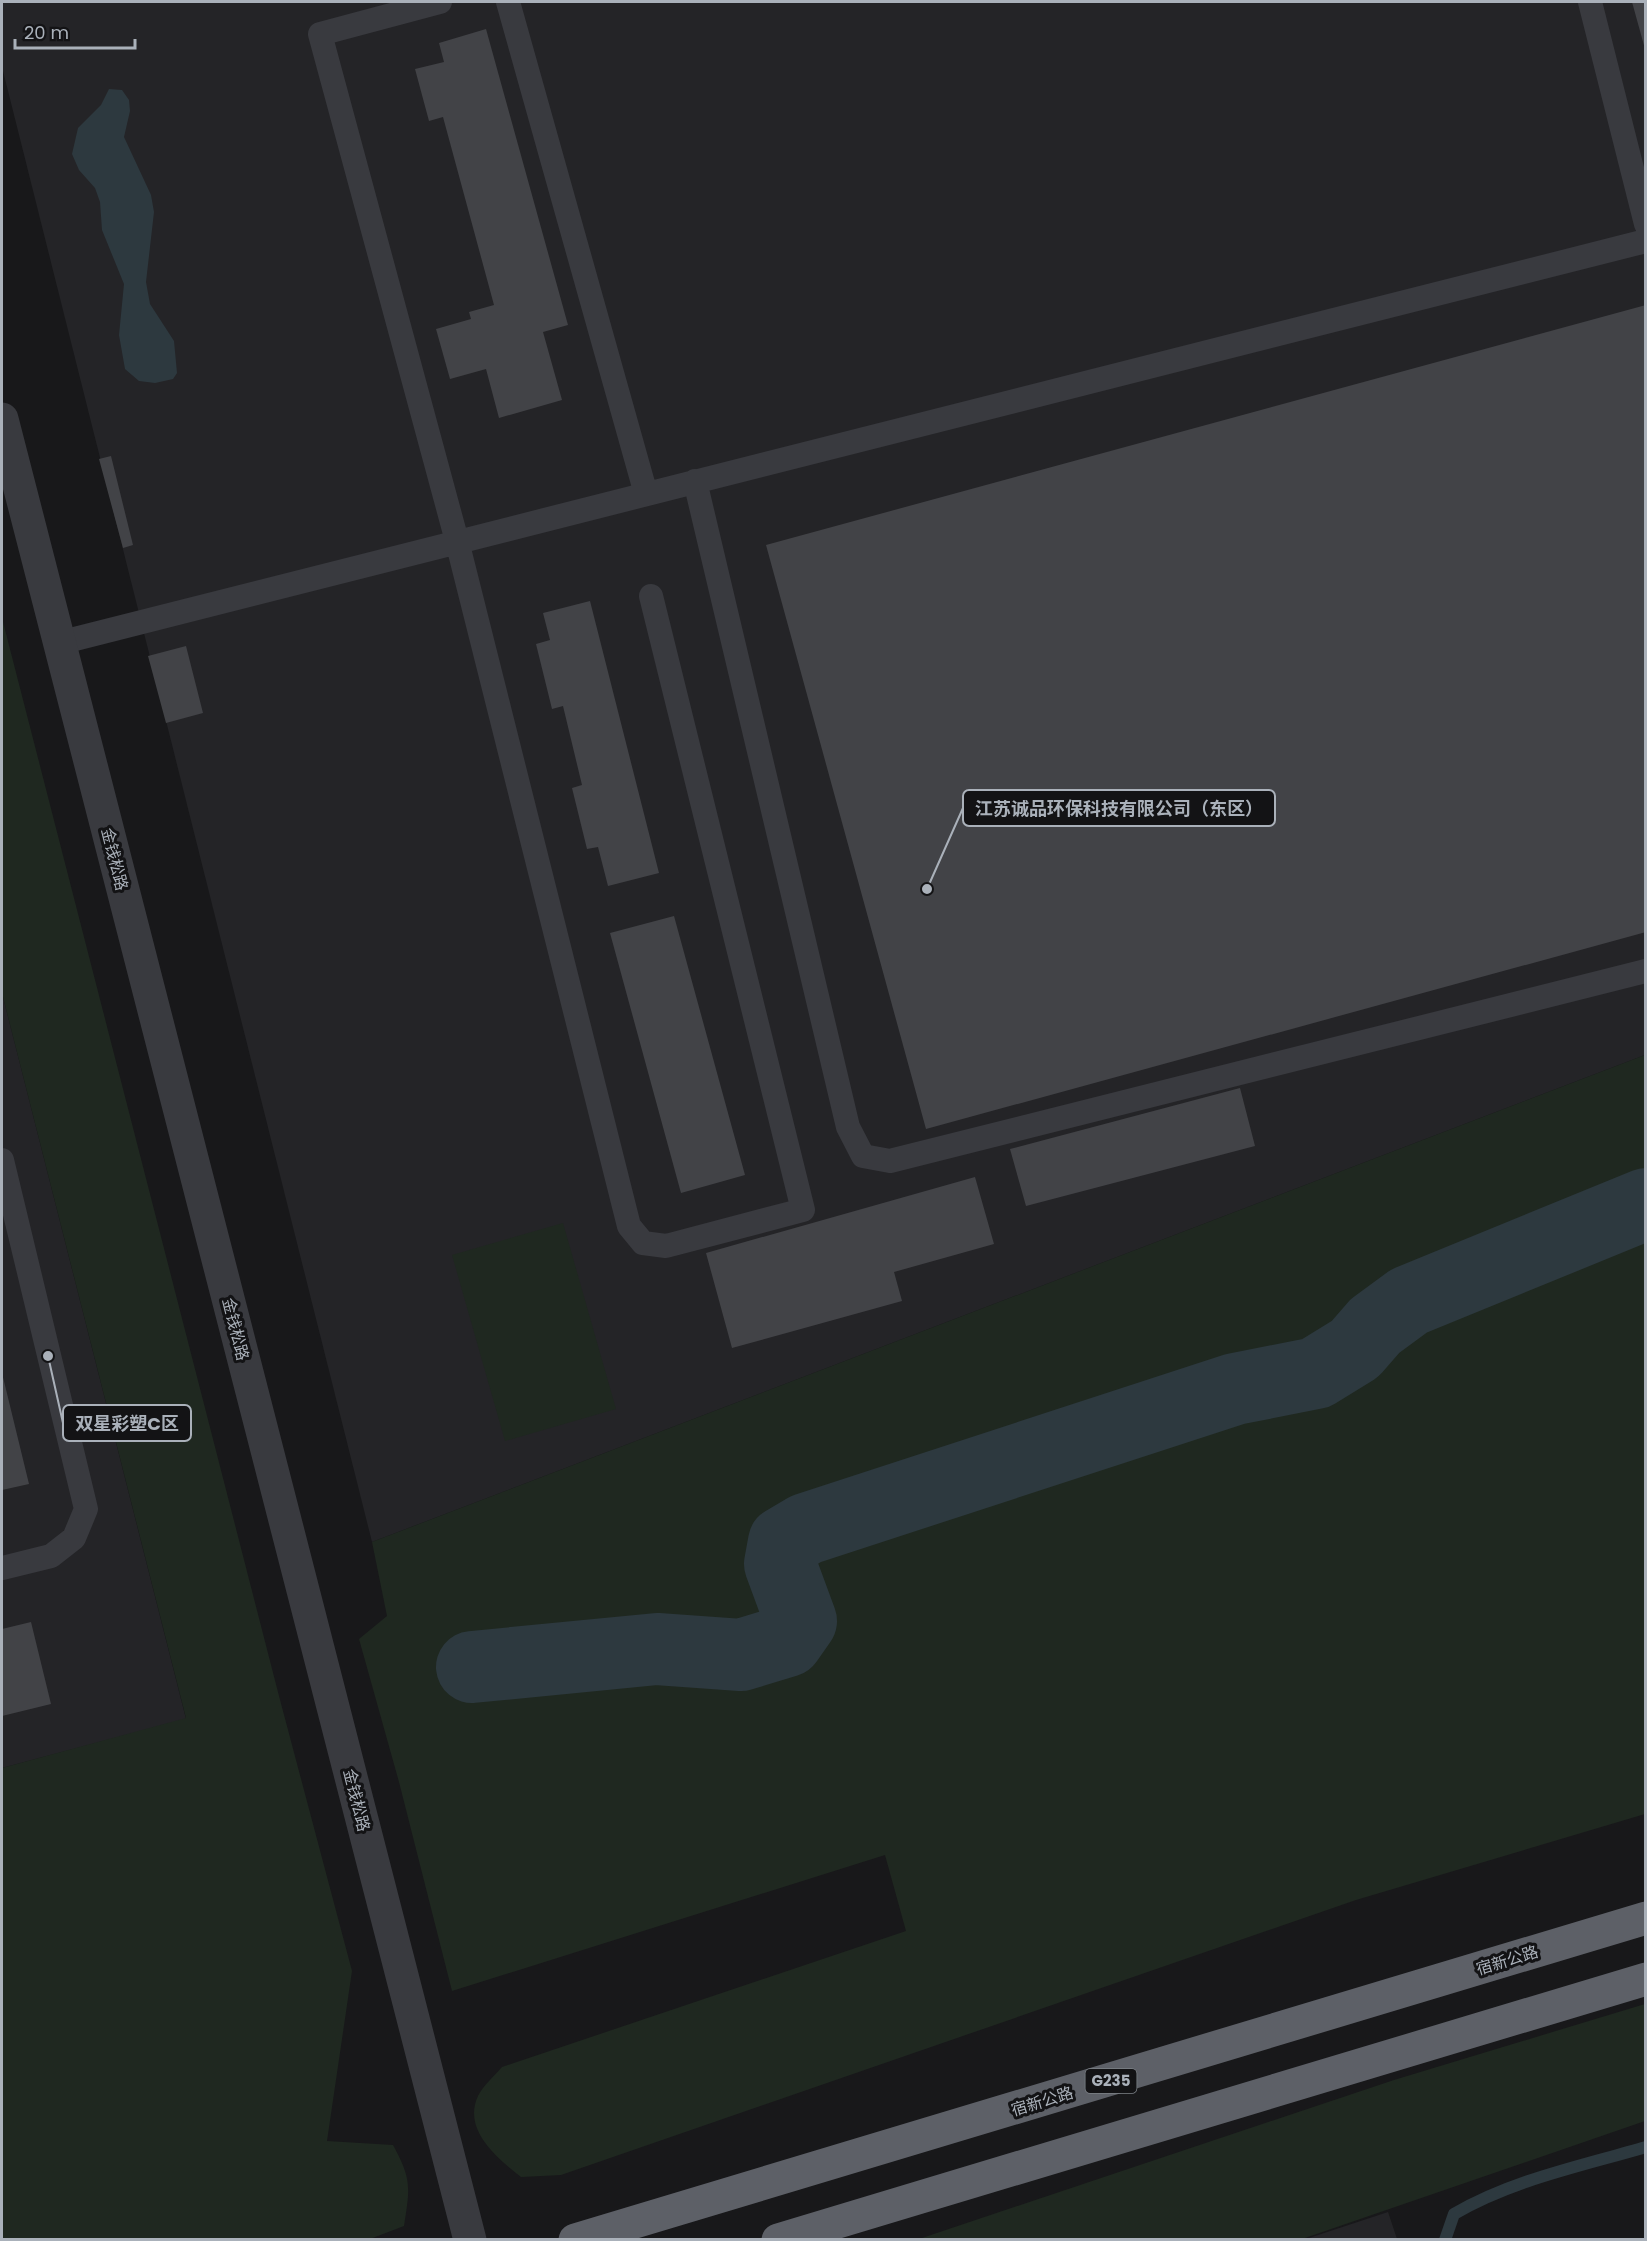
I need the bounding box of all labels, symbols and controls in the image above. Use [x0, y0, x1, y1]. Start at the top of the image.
scale bar [15, 12, 135, 50]
text: 20 m [24, 20, 69, 45]
callout: 江苏诚品环保科技有限公司（东区） [963, 790, 1275, 826]
text: 江苏诚品环保科技有限公司（东区） [975, 796, 1263, 821]
street label: 金钱松路 [96, 825, 133, 893]
street label: 金钱松路 [217, 1295, 254, 1363]
callout: 双星彩塑C区 [63, 1405, 191, 1441]
text: 双星彩塑C区 [75, 1411, 179, 1436]
street label: 金钱松路 [338, 1766, 375, 1834]
street label: 宿新公路 [1473, 1940, 1541, 1981]
road number: G235 [1086, 2069, 1136, 2093]
street label: 宿新公路 [1008, 2081, 1076, 2122]

